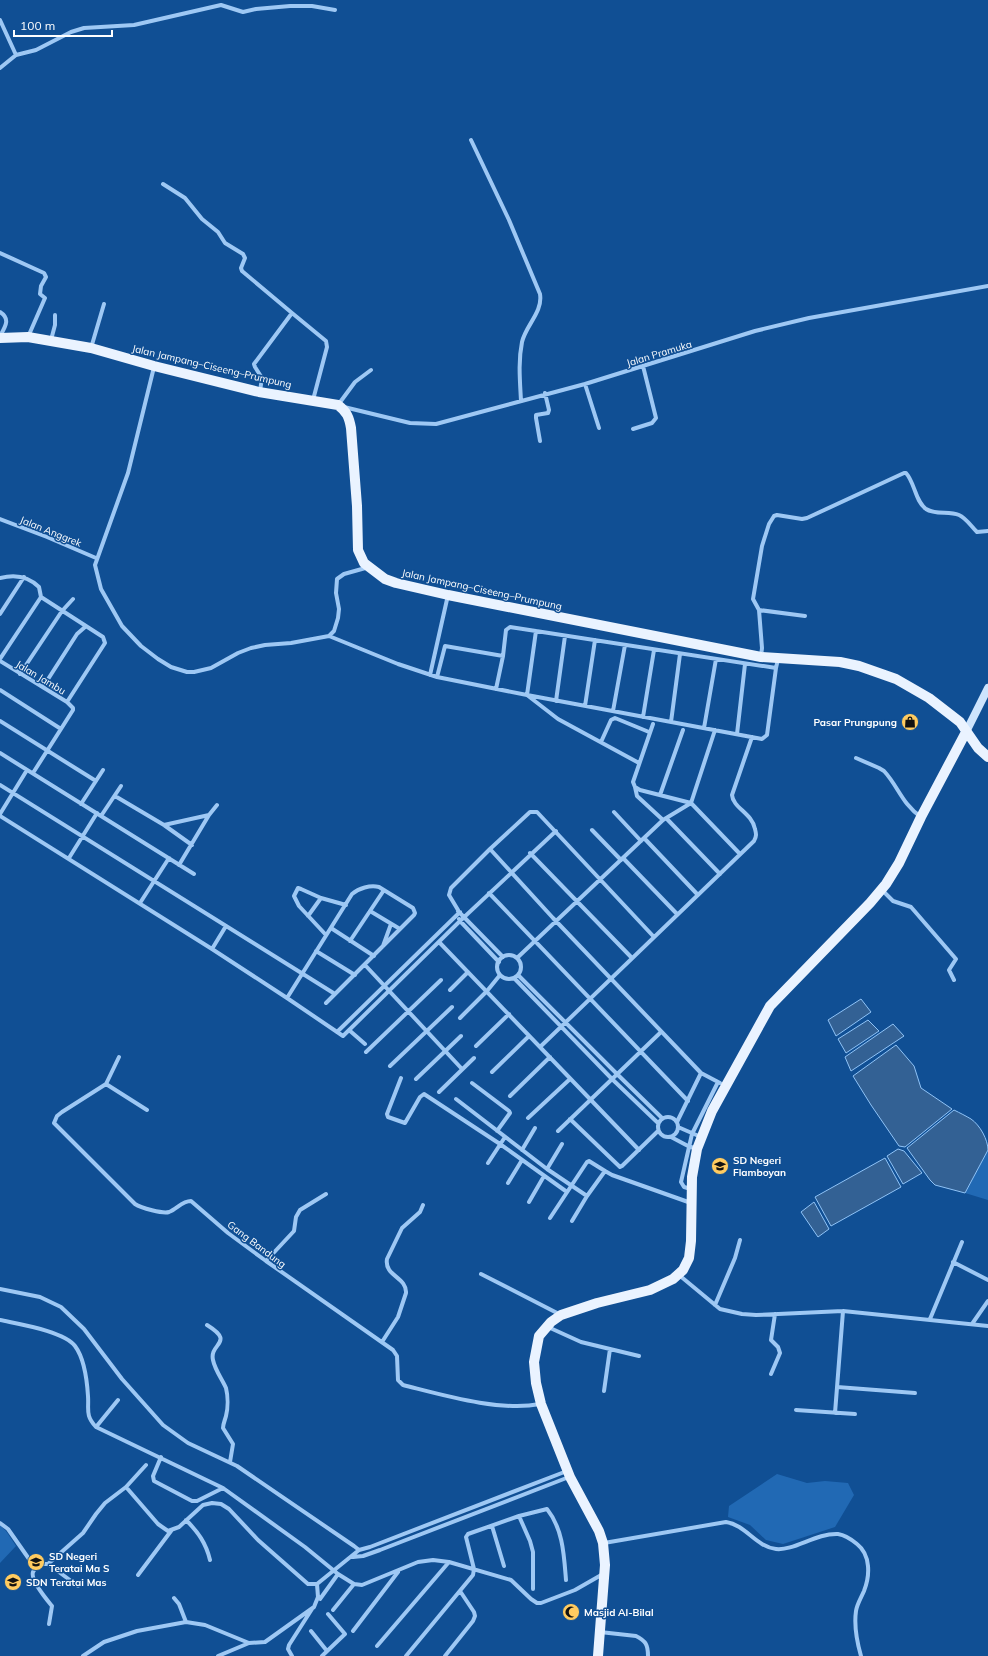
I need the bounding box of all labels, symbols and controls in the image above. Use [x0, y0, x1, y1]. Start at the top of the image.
scale bar [14, 12, 112, 38]
text: 100 m [20, 18, 55, 33]
street label: Jalan Pramuka [625, 337, 693, 370]
street label: Jalan Jampang–Ciseeng–Prumpung [131, 342, 293, 391]
street label: Jalan Anggrek [18, 513, 84, 550]
street label: Jalan Jampang–Ciseeng–Prumpung [401, 566, 563, 613]
street label: Jalan Jambu [13, 657, 68, 697]
shop icon: Pasar Prungpung [900, 712, 920, 732]
place label: Pasar Prungpung [813, 716, 897, 729]
place label: SD Negeri Flamboyan [733, 1154, 786, 1179]
school or university icon: SD Negeri Flamboyan [710, 1156, 730, 1176]
street label: Gang Bandung [225, 1218, 289, 1271]
place label: SD Negeri Teratai Ma S [49, 1550, 110, 1575]
school or university icon: SD Negeri Teratai Ma S [26, 1552, 46, 1572]
school or university icon: SDN Teratai Mas [3, 1572, 23, 1592]
place label: SDN Teratai Mas [26, 1576, 107, 1589]
mosque icon: Masjid Al-Bilal [561, 1602, 581, 1622]
place label: Masjid Al-Bilal [584, 1606, 654, 1619]

